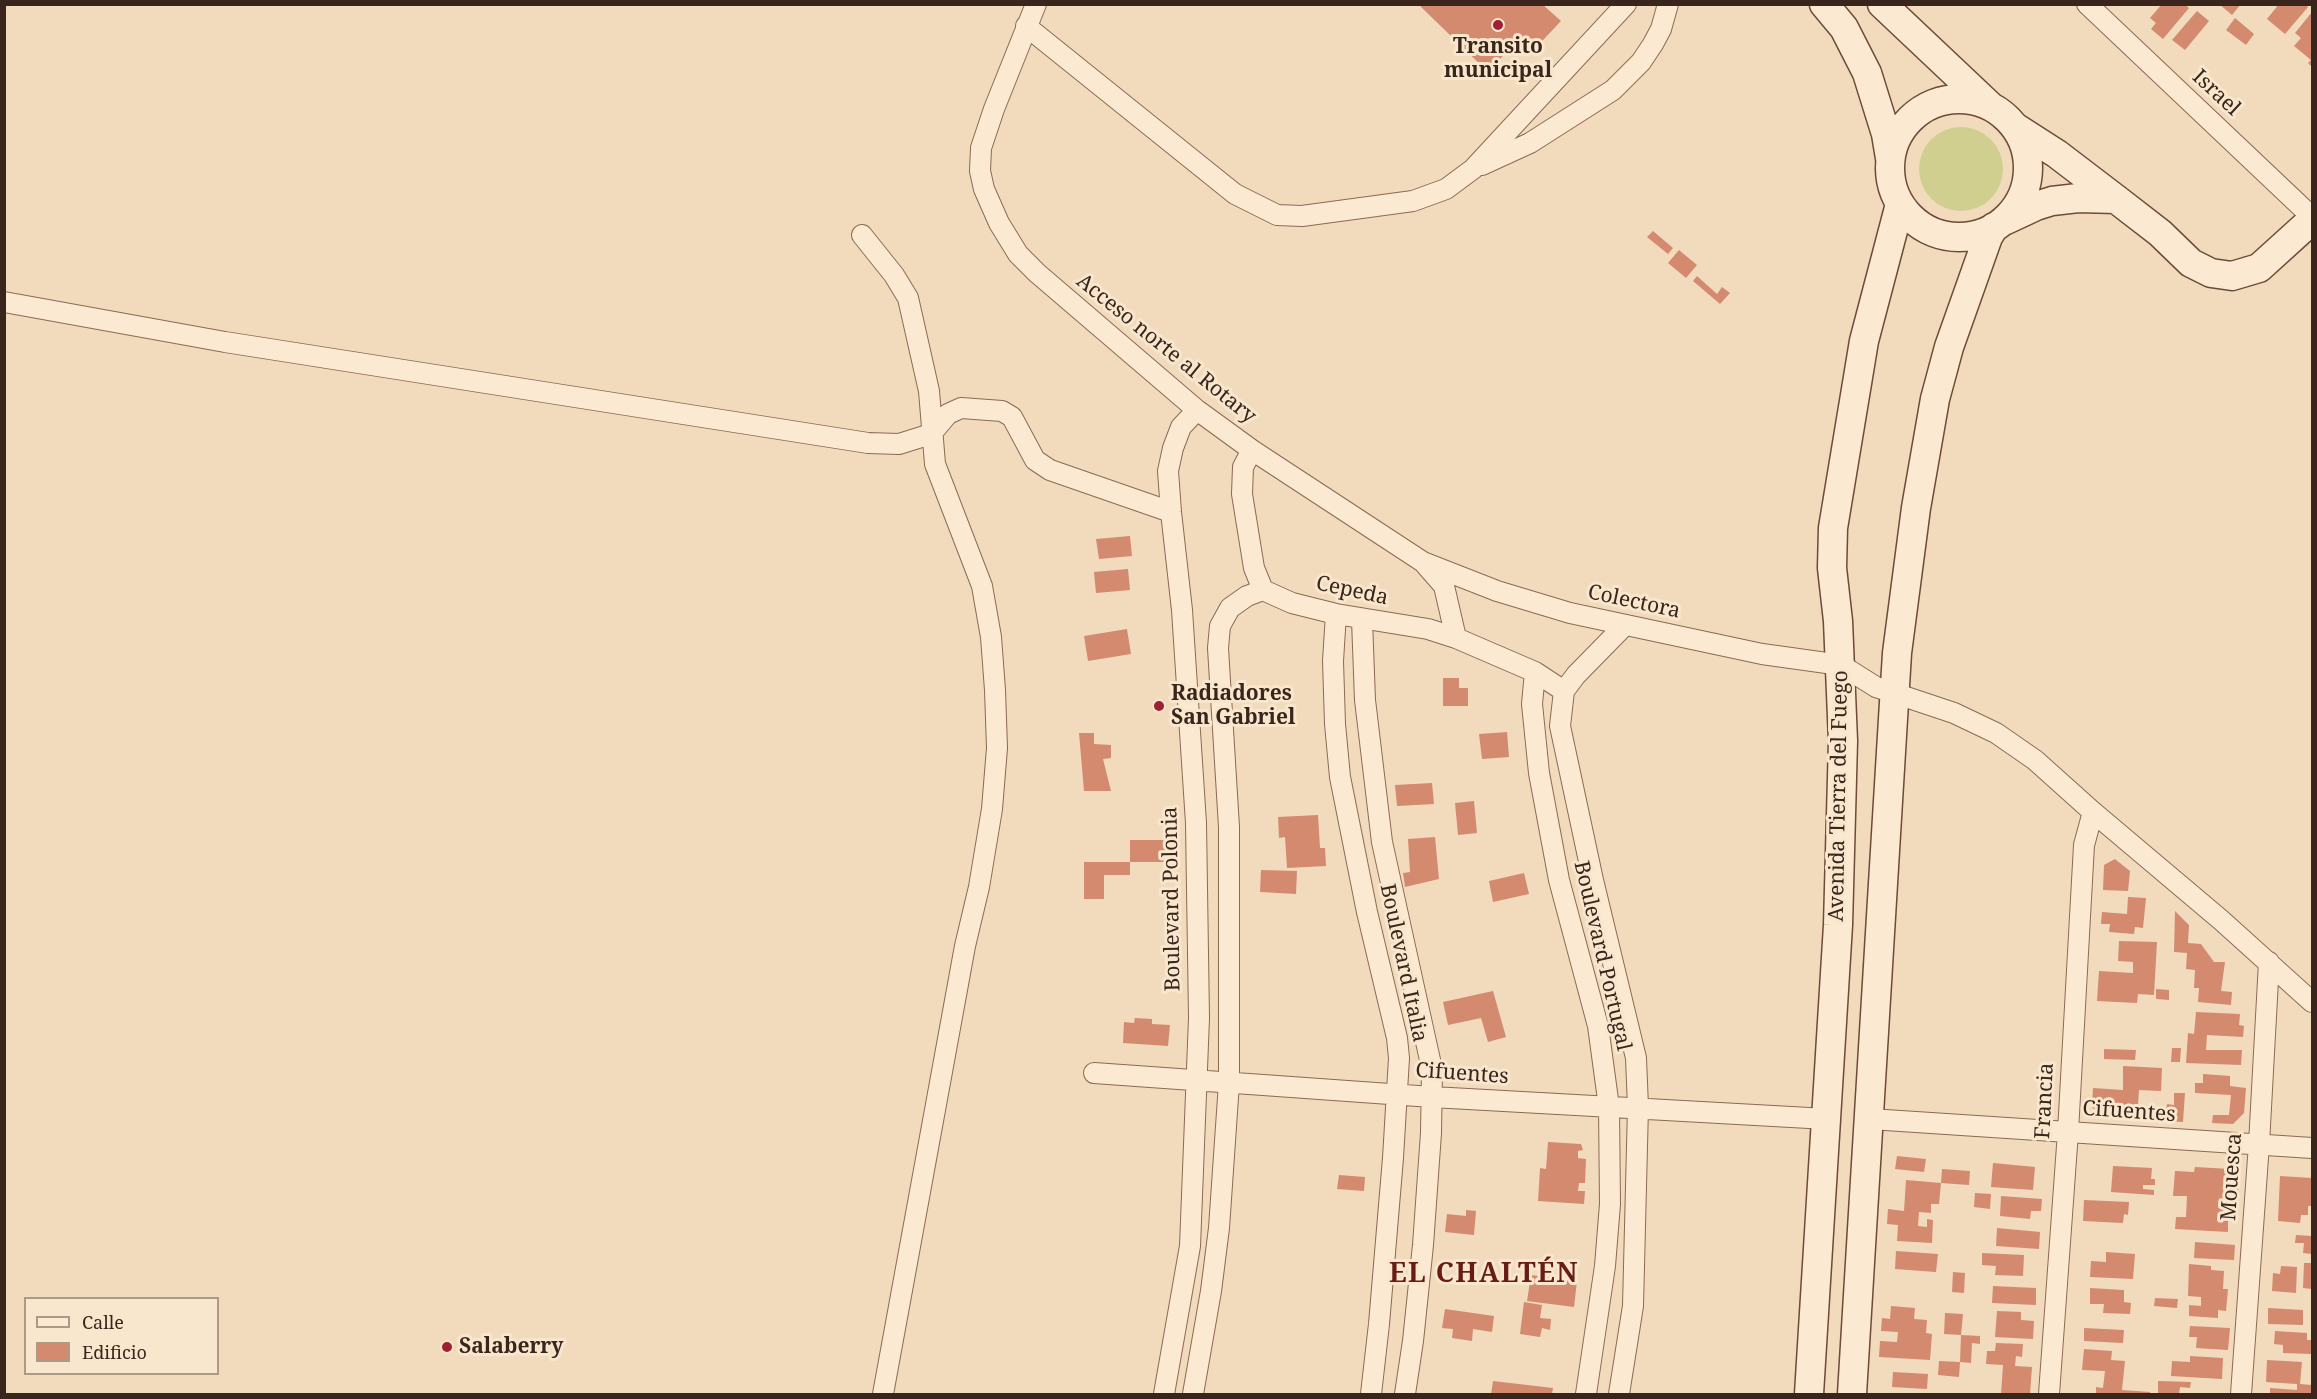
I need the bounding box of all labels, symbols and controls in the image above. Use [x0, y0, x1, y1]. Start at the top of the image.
marker: Transito municipal [1491, 18, 1505, 32]
place label: Transito municipal [1444, 34, 1552, 84]
street label: Israel [2187, 65, 2245, 121]
street label: Acceso norte al Rotary [1071, 269, 1261, 429]
street label: Cepeda [1314, 571, 1390, 611]
street label: Colectora [1585, 580, 1683, 624]
street label: Avenida Tierra del Fuego [1824, 670, 1854, 922]
place label: Radiadores San Gabriel [1171, 681, 1295, 731]
marker: Radiadores San Gabriel [1152, 699, 1166, 713]
street label: Boulevard Polonia [1158, 806, 1186, 992]
street label: Boulevard Portugal [1568, 859, 1636, 1053]
street label: Boulevard Italia [1374, 882, 1432, 1044]
street label: Cifuentes [1414, 1058, 1510, 1090]
street label: Francia [2030, 1062, 2060, 1140]
street label: Cifuentes [2081, 1096, 2177, 1128]
street label: Mouesca [2216, 1132, 2248, 1222]
district label: EL CHALTÉN [1389, 1258, 1579, 1290]
legend [24, 1297, 219, 1375]
text: Calle [82, 1310, 124, 1334]
place label: Salaberry [459, 1334, 564, 1360]
text: Edificio [82, 1340, 147, 1364]
marker: Salaberry [440, 1340, 454, 1354]

